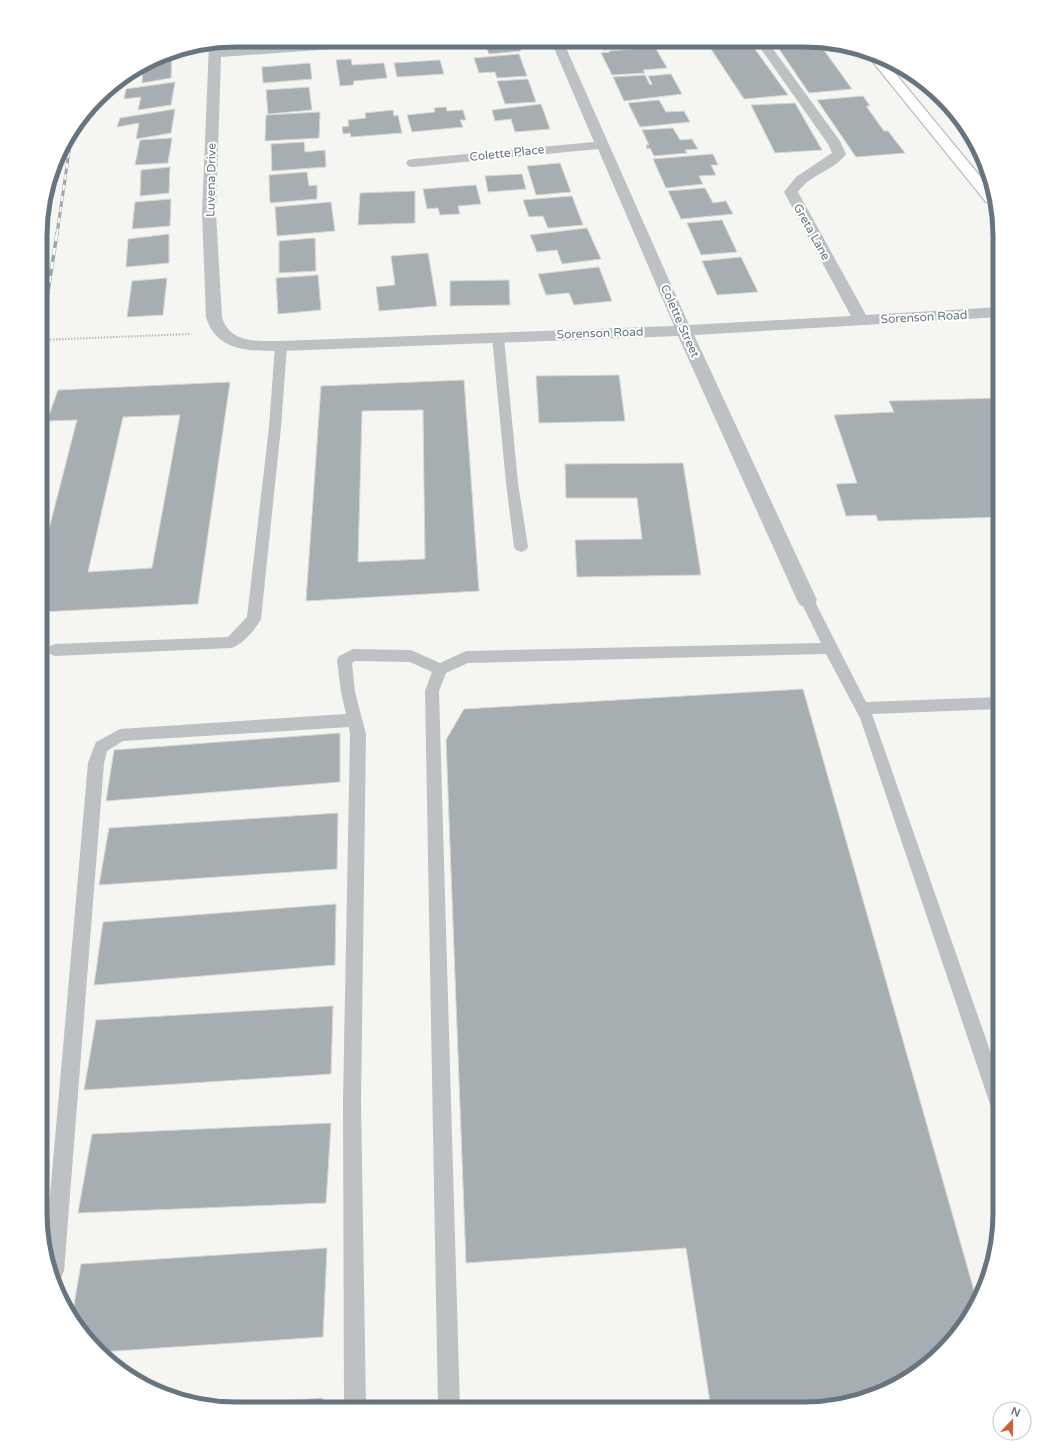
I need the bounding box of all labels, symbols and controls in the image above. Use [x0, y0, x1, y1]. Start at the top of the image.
street label: Colette Place [469, 142, 545, 164]
street label: Luvena Drive [203, 143, 219, 217]
street label: Greta Lane [791, 201, 833, 263]
street label: Colette Street [658, 282, 703, 360]
street label: Sorenson Road [880, 308, 968, 326]
street label: Sorenson Road [556, 324, 644, 342]
north arrow [992, 1401, 1032, 1441]
text: N [1009, 1405, 1022, 1420]

